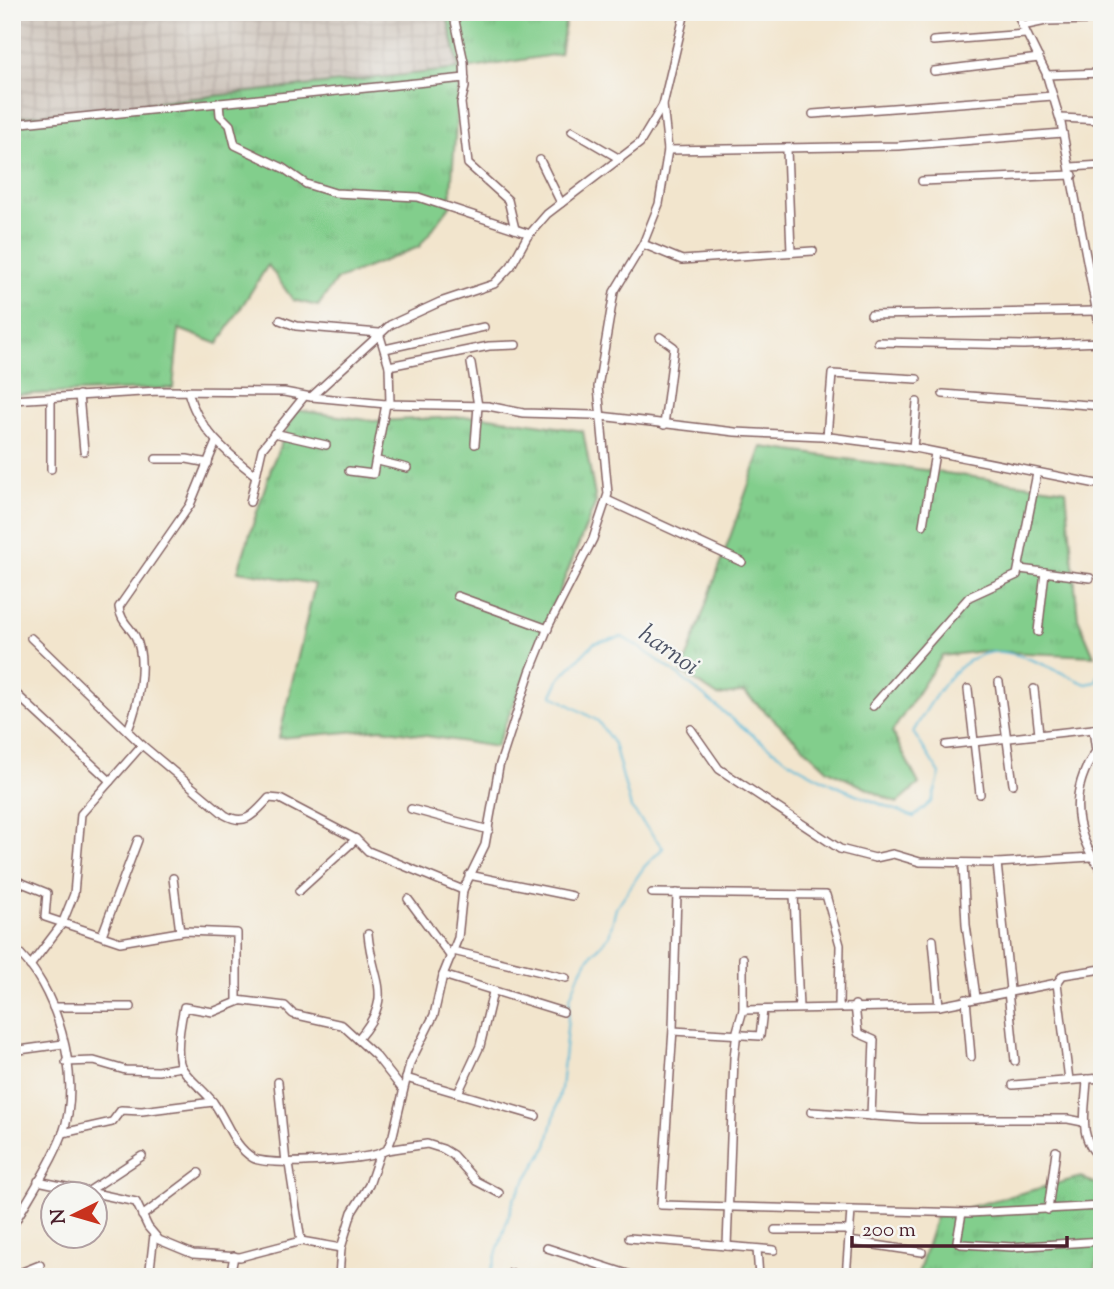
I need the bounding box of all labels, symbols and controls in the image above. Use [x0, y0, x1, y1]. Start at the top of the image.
water label: harnoi [631, 617, 706, 685]
north arrow [38, 1180, 108, 1250]
scale bar [852, 1205, 1067, 1249]
text: N [45, 1208, 74, 1225]
text: 200 m [862, 1216, 916, 1246]

